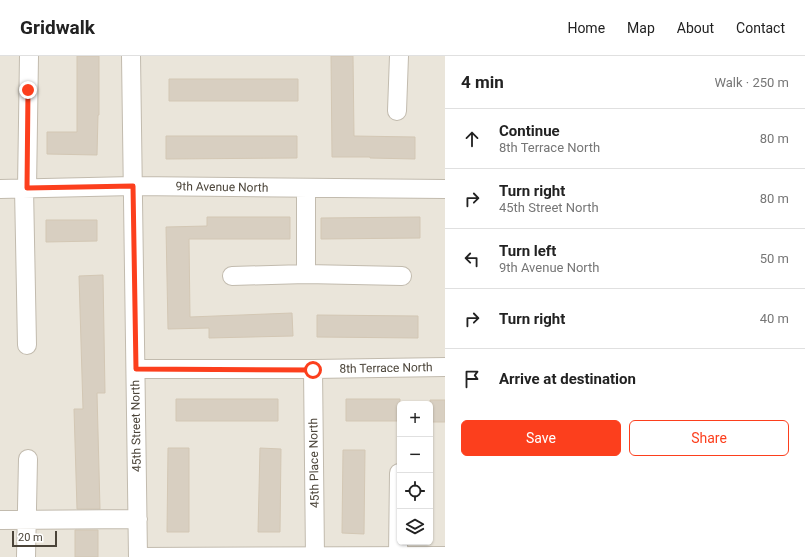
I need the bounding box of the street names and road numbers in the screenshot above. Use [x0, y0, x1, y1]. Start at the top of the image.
street label: 9th Avenue North [175, 179, 269, 195]
street label: 8th Terrace North [339, 360, 433, 376]
street label: 45th Street North [128, 380, 144, 472]
street label: 45th Place North [306, 418, 322, 508]

